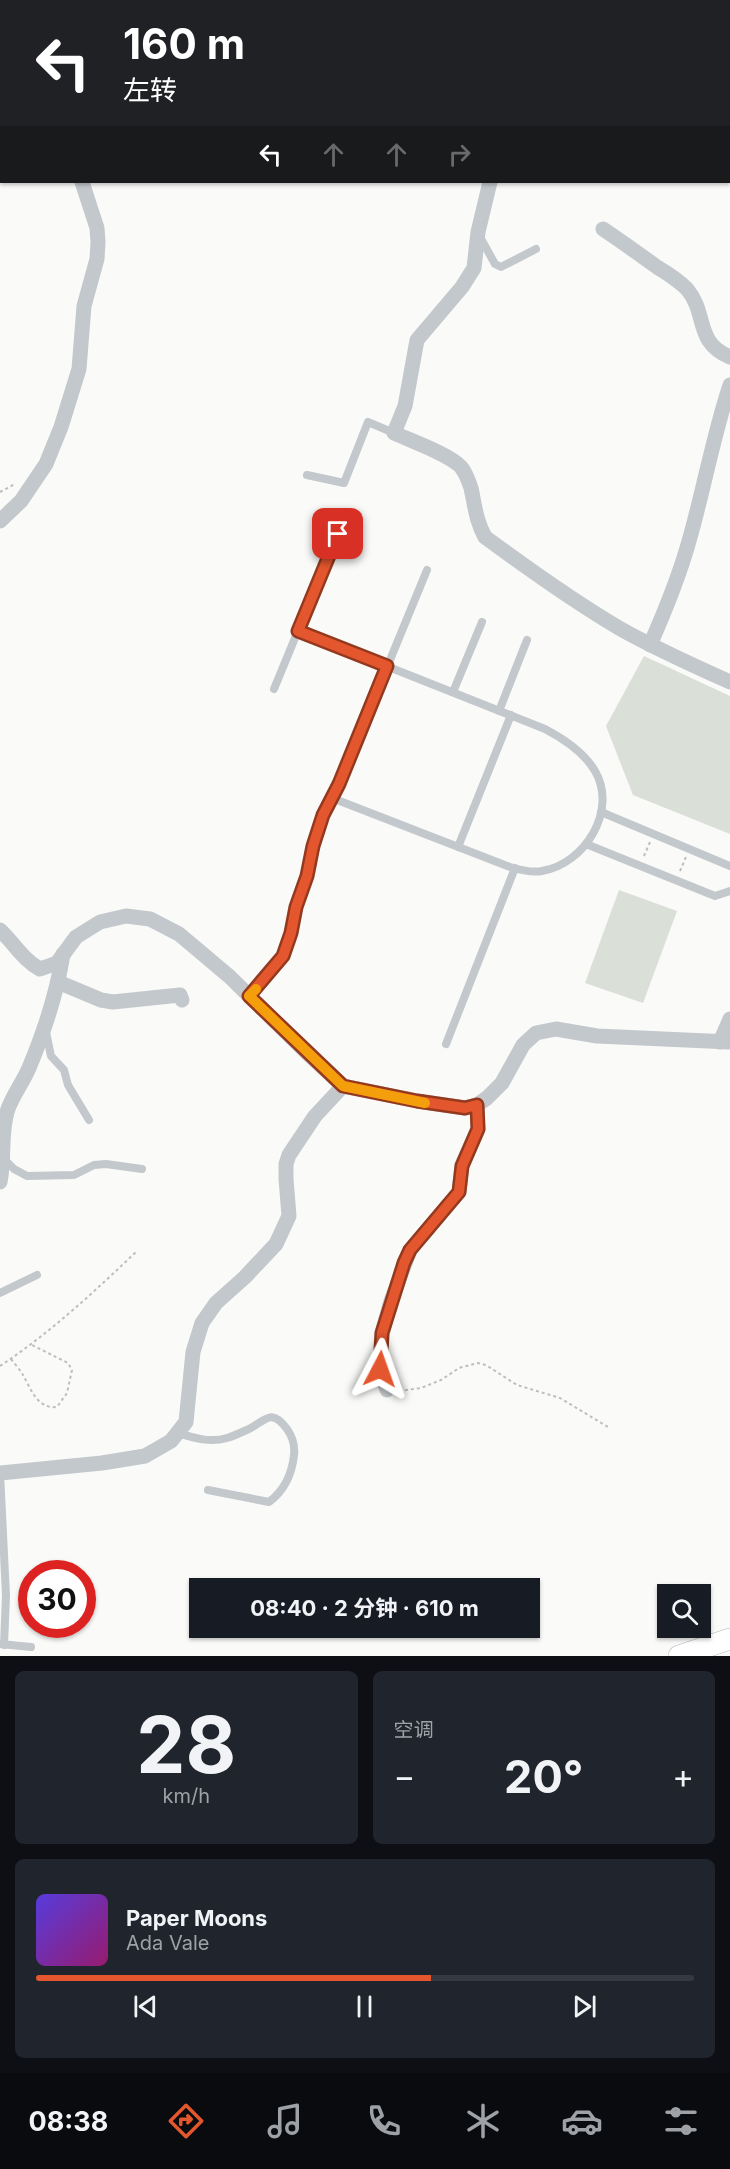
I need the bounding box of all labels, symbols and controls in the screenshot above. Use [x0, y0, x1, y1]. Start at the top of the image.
text: 160 m [123, 18, 245, 69]
icon: left [24, 24, 102, 102]
text: 左转 [123, 74, 177, 107]
icon: left [254, 138, 287, 171]
icon: ahead [317, 138, 350, 171]
icon: ahead [380, 138, 413, 171]
icon: right [443, 138, 476, 171]
pin [312, 508, 363, 559]
icon: arrive [321, 517, 354, 550]
position arrow [348, 1337, 412, 1401]
speed limit sign: 30 [18, 1560, 96, 1638]
map controls [657, 1584, 711, 1638]
button: search [657, 1584, 711, 1638]
text: 08:40 · 2 分钟 · 610 m [250, 1595, 479, 1621]
text: 28 [136, 1697, 236, 1792]
text: 空调 [394, 1718, 434, 1742]
text: 20° [504, 1749, 583, 1804]
text: − [394, 1756, 415, 1796]
text: + [672, 1756, 694, 1796]
text: km/h [162, 1784, 210, 1808]
text: Paper Moons [126, 1905, 267, 1931]
text: Ada Vale [126, 1931, 209, 1955]
icon: previous [129, 1990, 162, 2023]
icon: pause [348, 1990, 381, 2023]
icon: next [568, 1990, 601, 2023]
icon: directions [165, 2100, 207, 2142]
icon: music [264, 2100, 306, 2142]
icon: phone [363, 2100, 405, 2142]
icon: climate [462, 2100, 504, 2142]
icon: car [561, 2100, 603, 2142]
icon: filters [660, 2100, 702, 2142]
text: 08:38 [28, 2105, 108, 2138]

